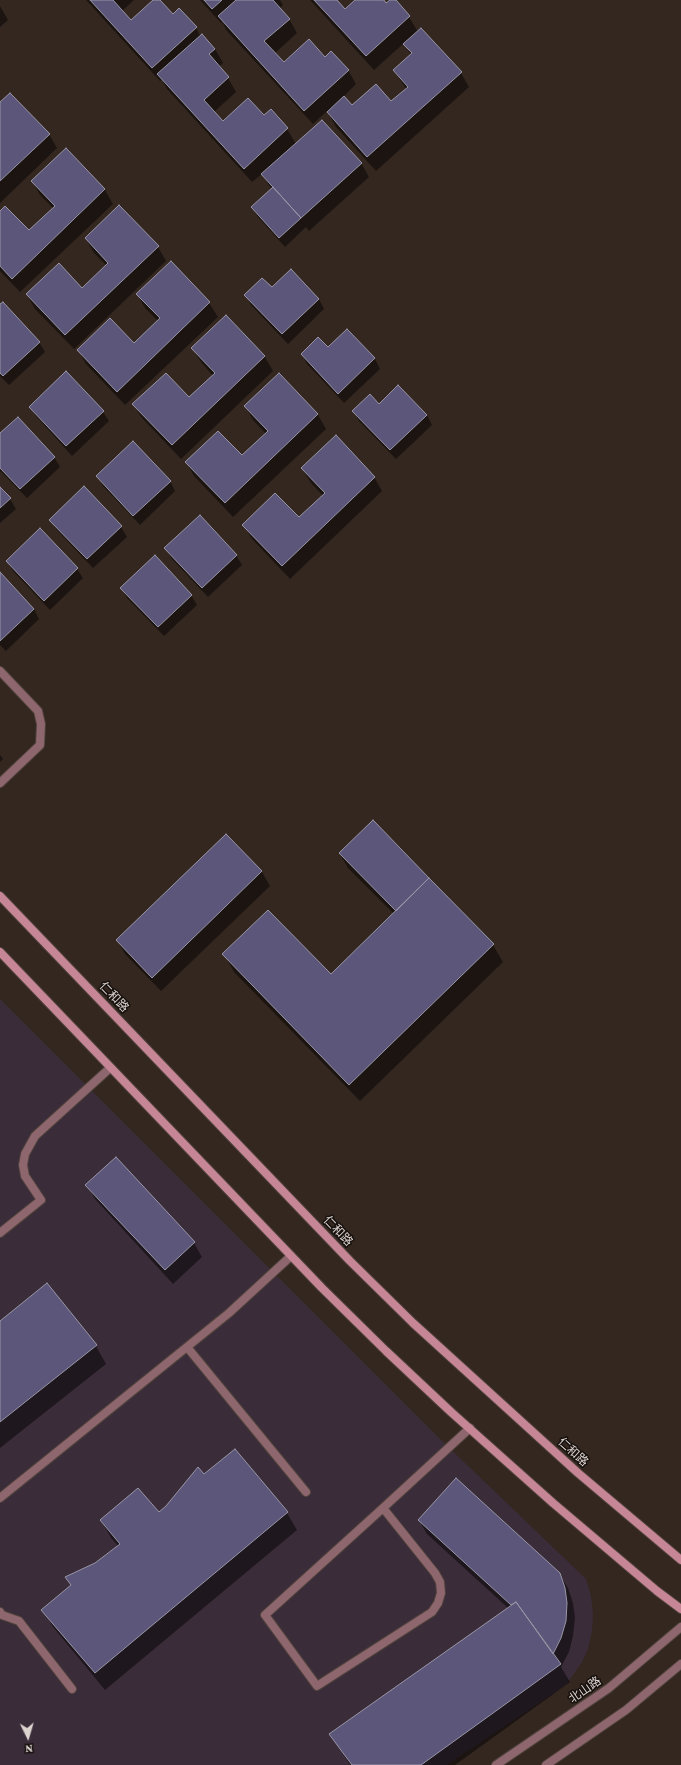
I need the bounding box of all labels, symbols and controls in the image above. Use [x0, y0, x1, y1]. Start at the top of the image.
street label: 仁和路 [96, 979, 132, 1015]
street label: 仁和路 [320, 1213, 356, 1249]
street label: 仁和路 [555, 1435, 591, 1469]
street label: 北山路 [566, 1674, 604, 1706]
north arrow [8, 1717, 48, 1757]
text: N [25, 1743, 33, 1755]

